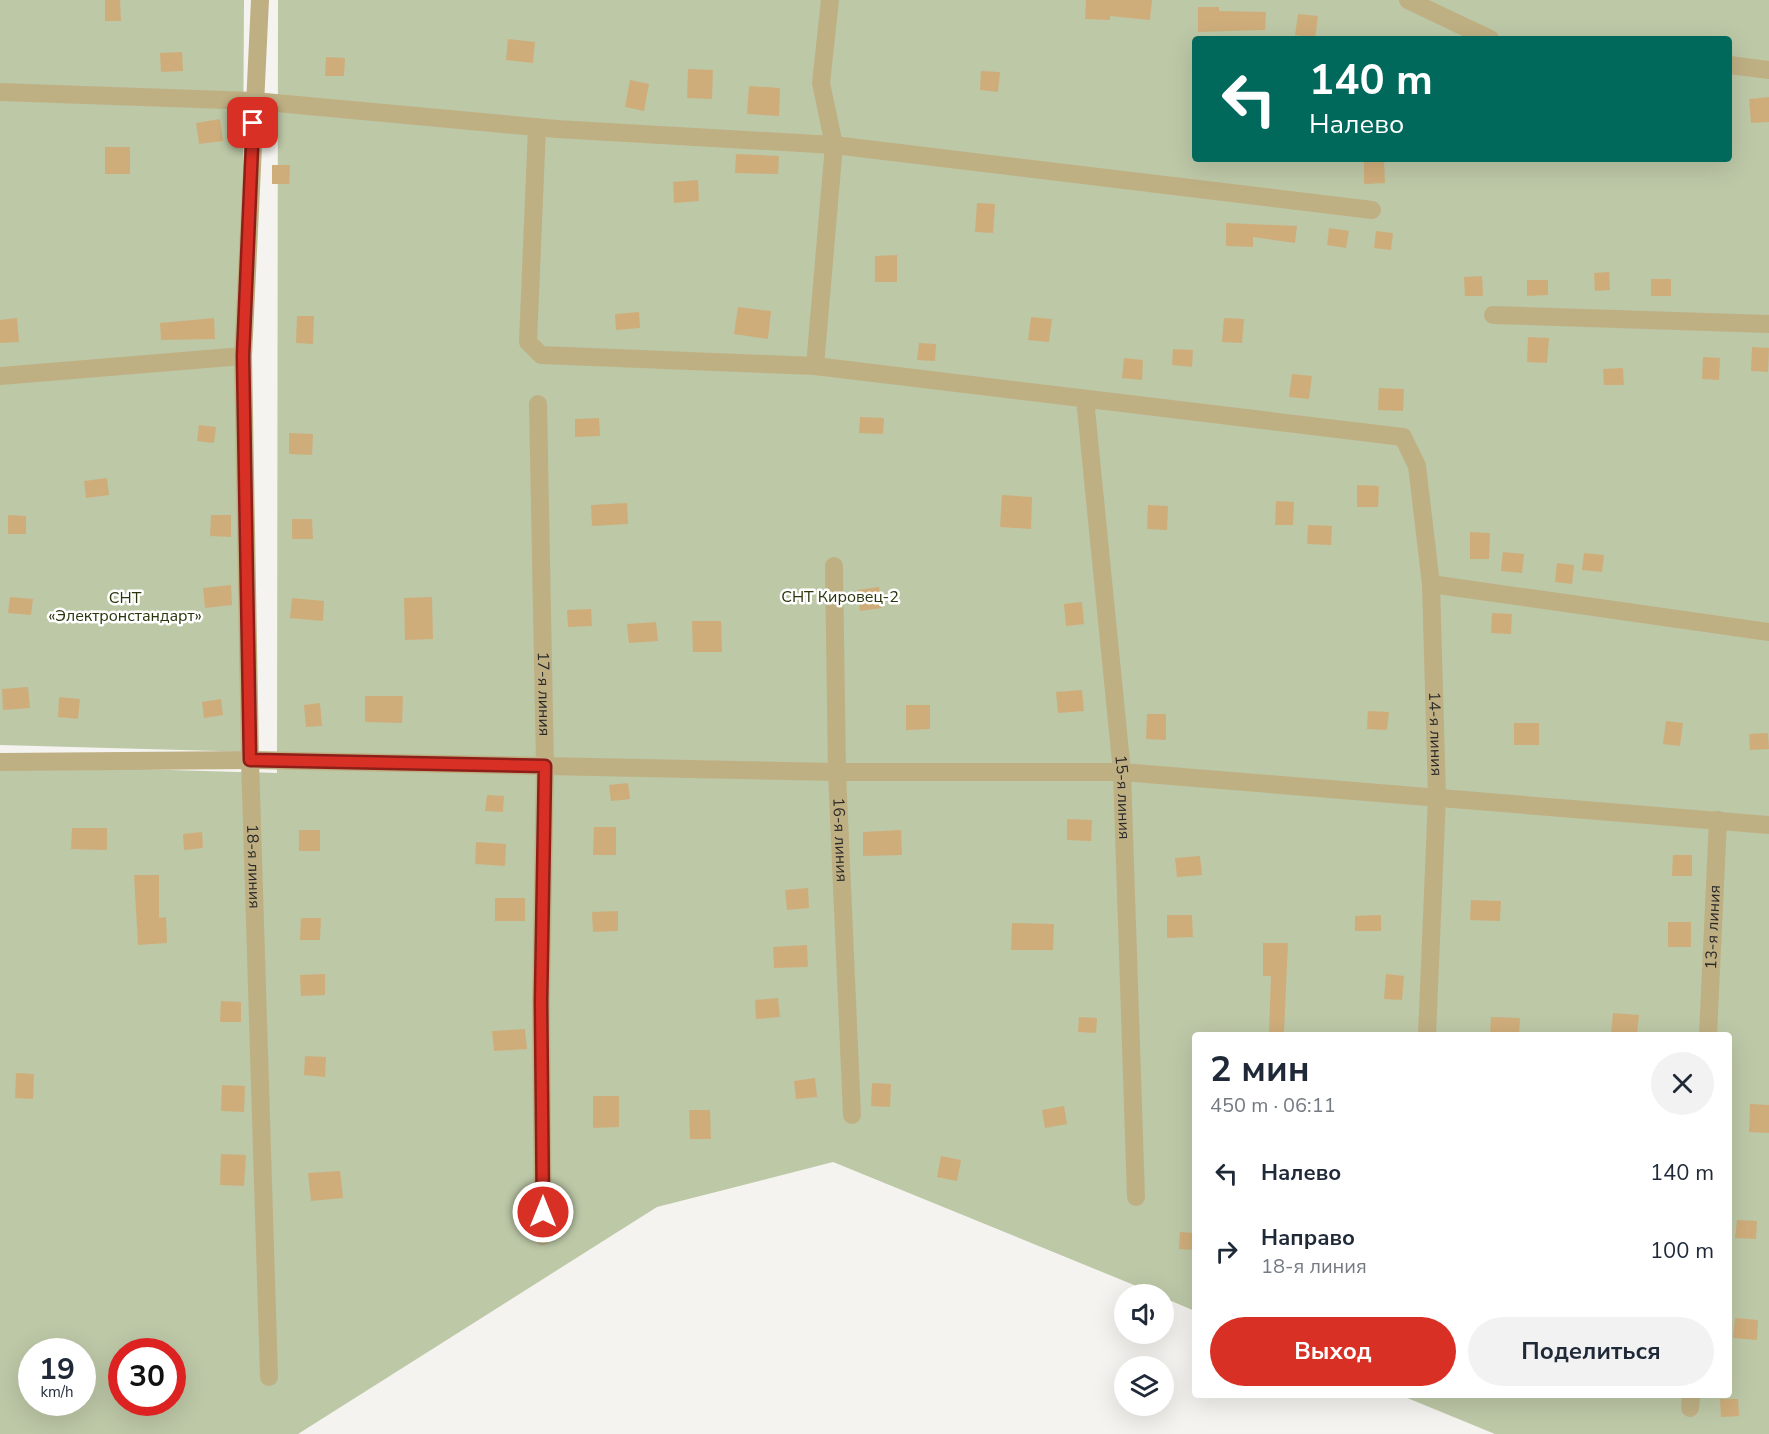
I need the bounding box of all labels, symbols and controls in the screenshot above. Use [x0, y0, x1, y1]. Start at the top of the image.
text: 140 m [1309, 52, 1433, 109]
icon: left [1210, 60, 1288, 138]
pin [227, 97, 278, 148]
icon: arrive [236, 106, 269, 139]
text: Налево [1309, 106, 1404, 143]
park label: СНТ Кировец-2 [781, 586, 899, 608]
park label: СНТ «Электронстандарт» [48, 587, 202, 627]
street label: 17-я линия [532, 651, 555, 737]
street label: 14-я линия [1423, 691, 1447, 776]
street label: 15-я линия [1109, 754, 1135, 840]
street label: 16-я линия [827, 797, 853, 883]
street label: 18-я линия [241, 824, 266, 909]
street label: 13-я линия [1700, 884, 1726, 970]
text: 2 мин [1210, 1045, 1310, 1094]
button: close [1651, 1052, 1714, 1115]
text: 450 m · 06:11 [1210, 1092, 1336, 1119]
icon: left [1210, 1157, 1243, 1190]
text: Налево [1261, 1158, 1341, 1188]
text: 140 m [1650, 1158, 1714, 1188]
position arrow [511, 1180, 575, 1244]
text: Направо [1261, 1223, 1355, 1253]
icon: right [1210, 1235, 1243, 1268]
text: 100 m [1650, 1236, 1714, 1266]
text: 18-я линия [1261, 1253, 1367, 1280]
map controls [1114, 1284, 1174, 1416]
button: sound [1114, 1284, 1174, 1344]
button: Выход [1210, 1317, 1456, 1386]
button: Поделиться [1468, 1317, 1714, 1386]
speed limit sign: 30 [108, 1338, 186, 1416]
text: 19 [39, 1349, 75, 1390]
button: layers [1114, 1356, 1174, 1416]
text: km/h [40, 1382, 74, 1402]

